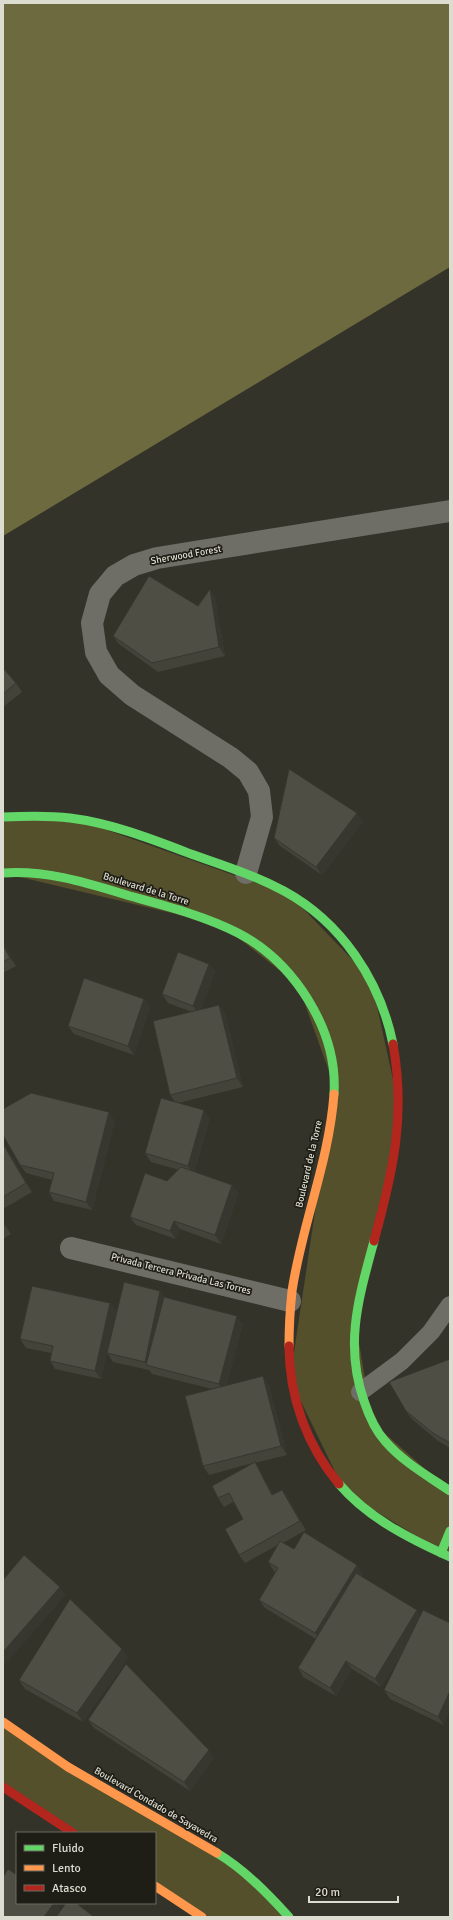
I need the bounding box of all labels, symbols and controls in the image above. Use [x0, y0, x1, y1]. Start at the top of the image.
street label: Sherwood Forest [150, 543, 223, 567]
street label: Boulevard de la Torre [102, 870, 190, 908]
street label: Boulevard de la Torre [293, 1119, 325, 1209]
street label: Privada Tercera Privada Las Torres [110, 1251, 253, 1297]
street label: Boulevard Condado de Sayavedra [92, 1765, 220, 1845]
legend [16, 1832, 156, 1904]
text: Fluido [52, 1841, 84, 1856]
text: Lento [52, 1861, 81, 1876]
scale bar [309, 1878, 398, 1904]
text: Atasco [52, 1881, 87, 1896]
text: 20 m [315, 1885, 340, 1900]

